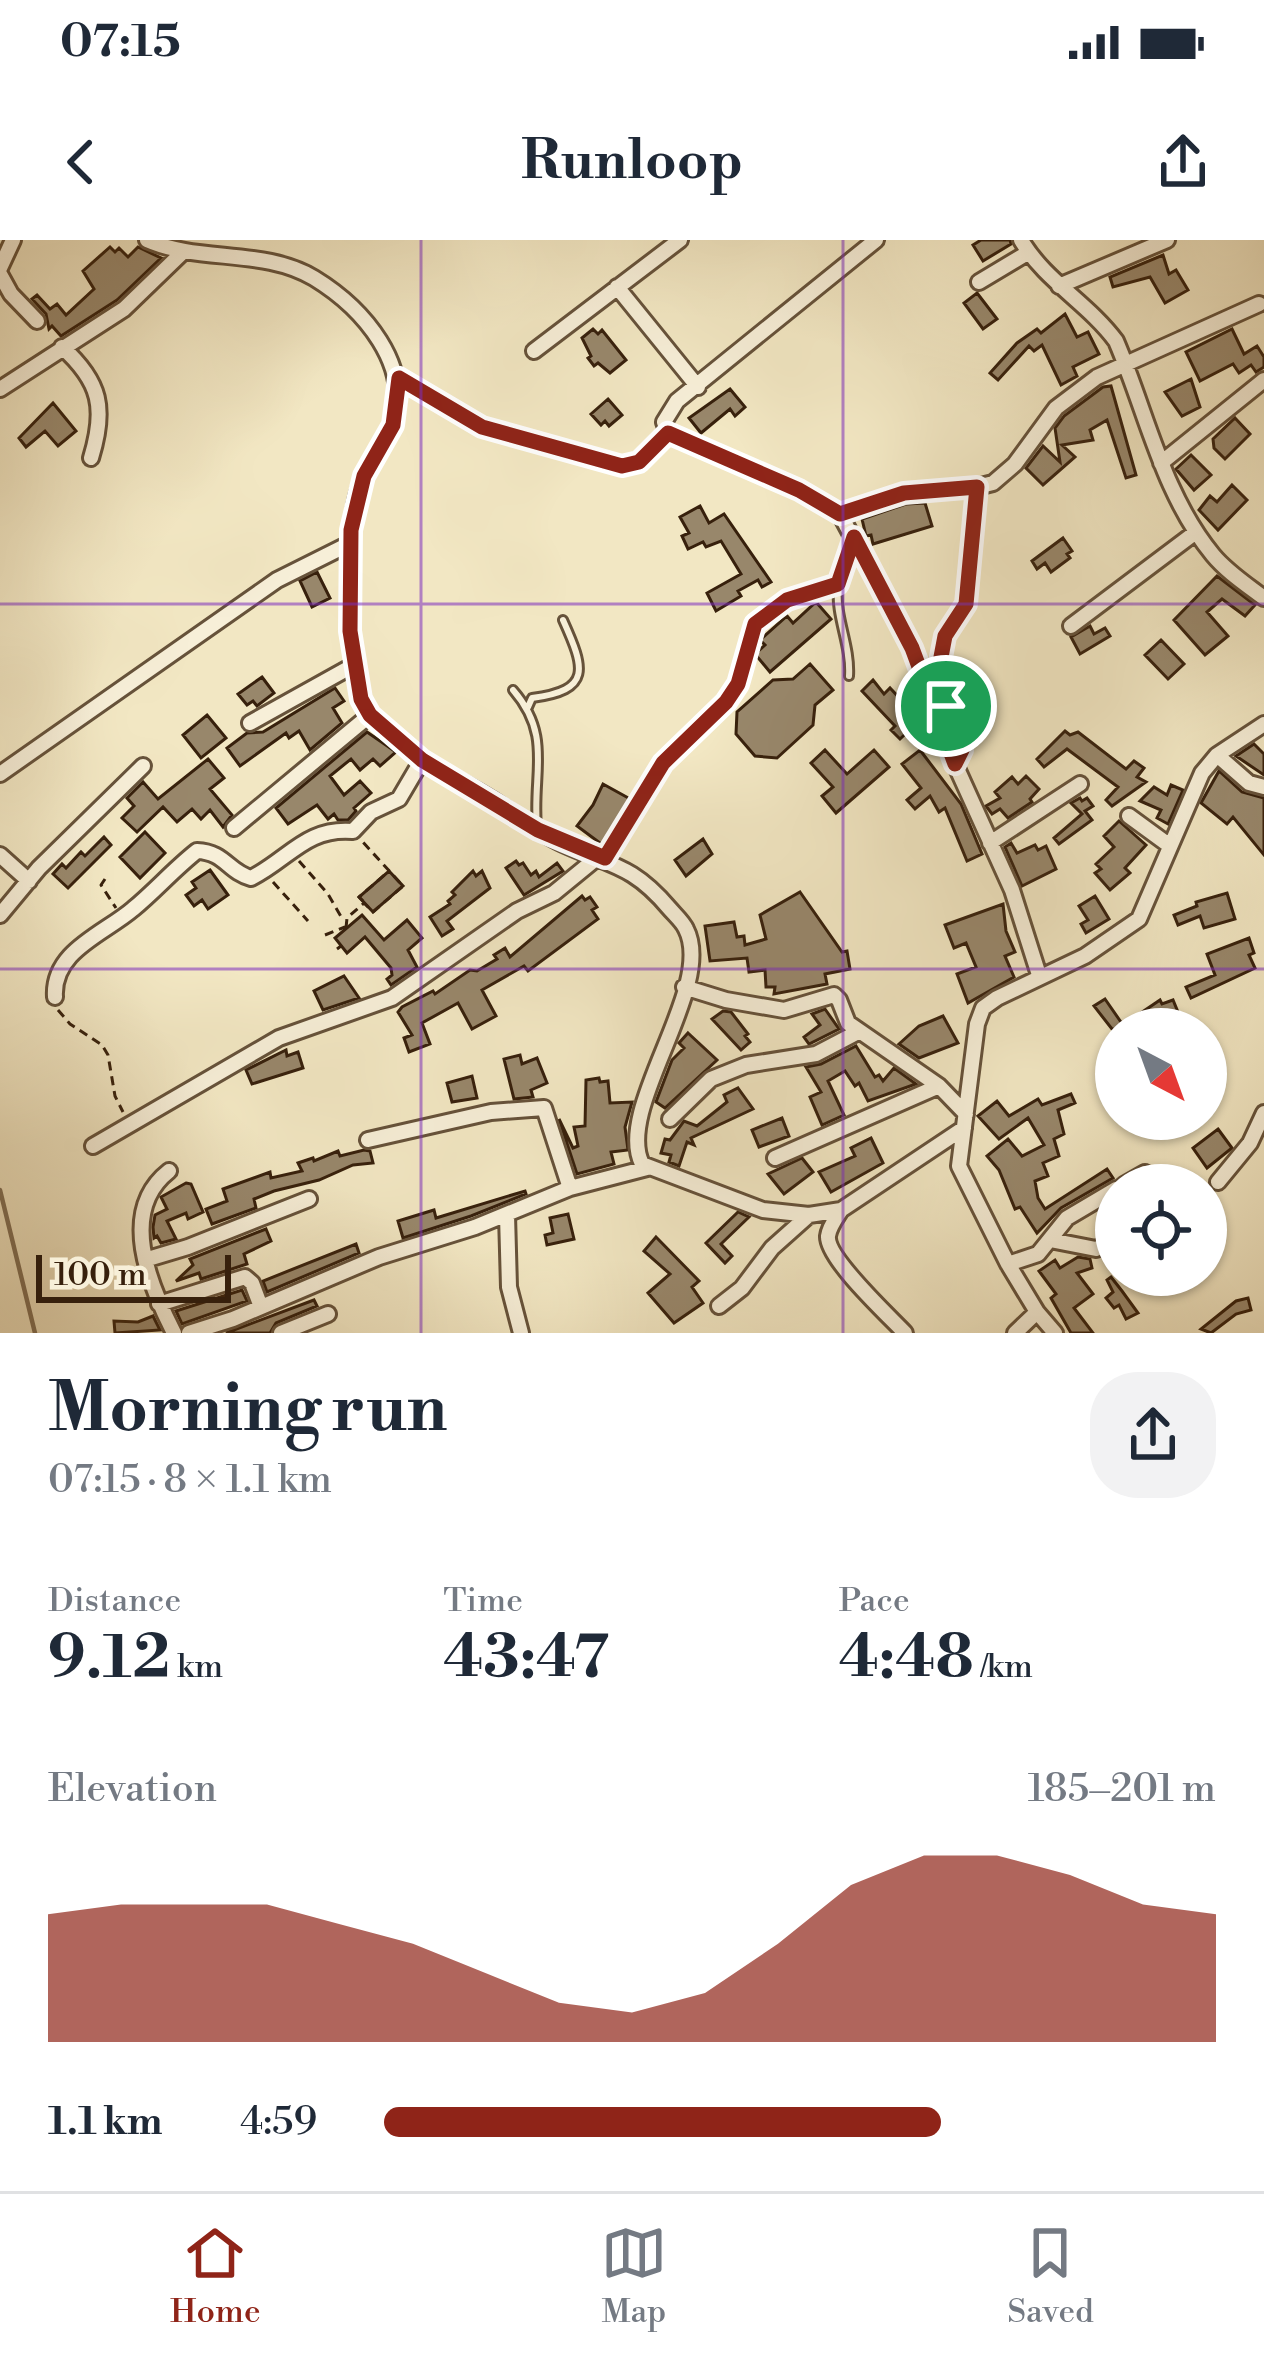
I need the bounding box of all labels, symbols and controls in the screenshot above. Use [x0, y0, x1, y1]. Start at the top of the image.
text: 07:15 [60, 14, 181, 71]
text: Runloop [521, 128, 743, 196]
icon: back [48, 129, 114, 195]
icon: share [1150, 129, 1216, 195]
pin [895, 655, 997, 757]
icon: arrive [913, 673, 979, 739]
north arrow [1095, 1008, 1227, 1140]
map controls [1095, 1008, 1227, 1296]
button: locate [1095, 1164, 1227, 1296]
scale bar [36, 1249, 231, 1302]
text: 100 m [54, 1255, 147, 1296]
text: Morning run [48, 1369, 447, 1452]
button: share [1090, 1372, 1216, 1498]
text: 07:15 · 8 × 1.1 km [48, 1456, 332, 1505]
text: Distance [48, 1581, 181, 1622]
text: Time [443, 1581, 523, 1622]
text: Pace [839, 1581, 910, 1622]
text: 9.12 [48, 1622, 170, 1697]
text: 43:47 [443, 1622, 609, 1697]
text: 4:48 [839, 1622, 974, 1697]
text: km [170, 1647, 223, 1688]
text: /km [974, 1647, 1033, 1688]
text: Elevation [48, 1765, 217, 1814]
text: 185–201 m [1028, 1765, 1216, 1814]
text: 1.1 km [48, 2098, 163, 2147]
text: 4:59 [240, 2098, 317, 2147]
tab: Home [170, 2220, 261, 2333]
tab: Map [601, 2220, 667, 2333]
tab: Saved [1007, 2220, 1094, 2333]

